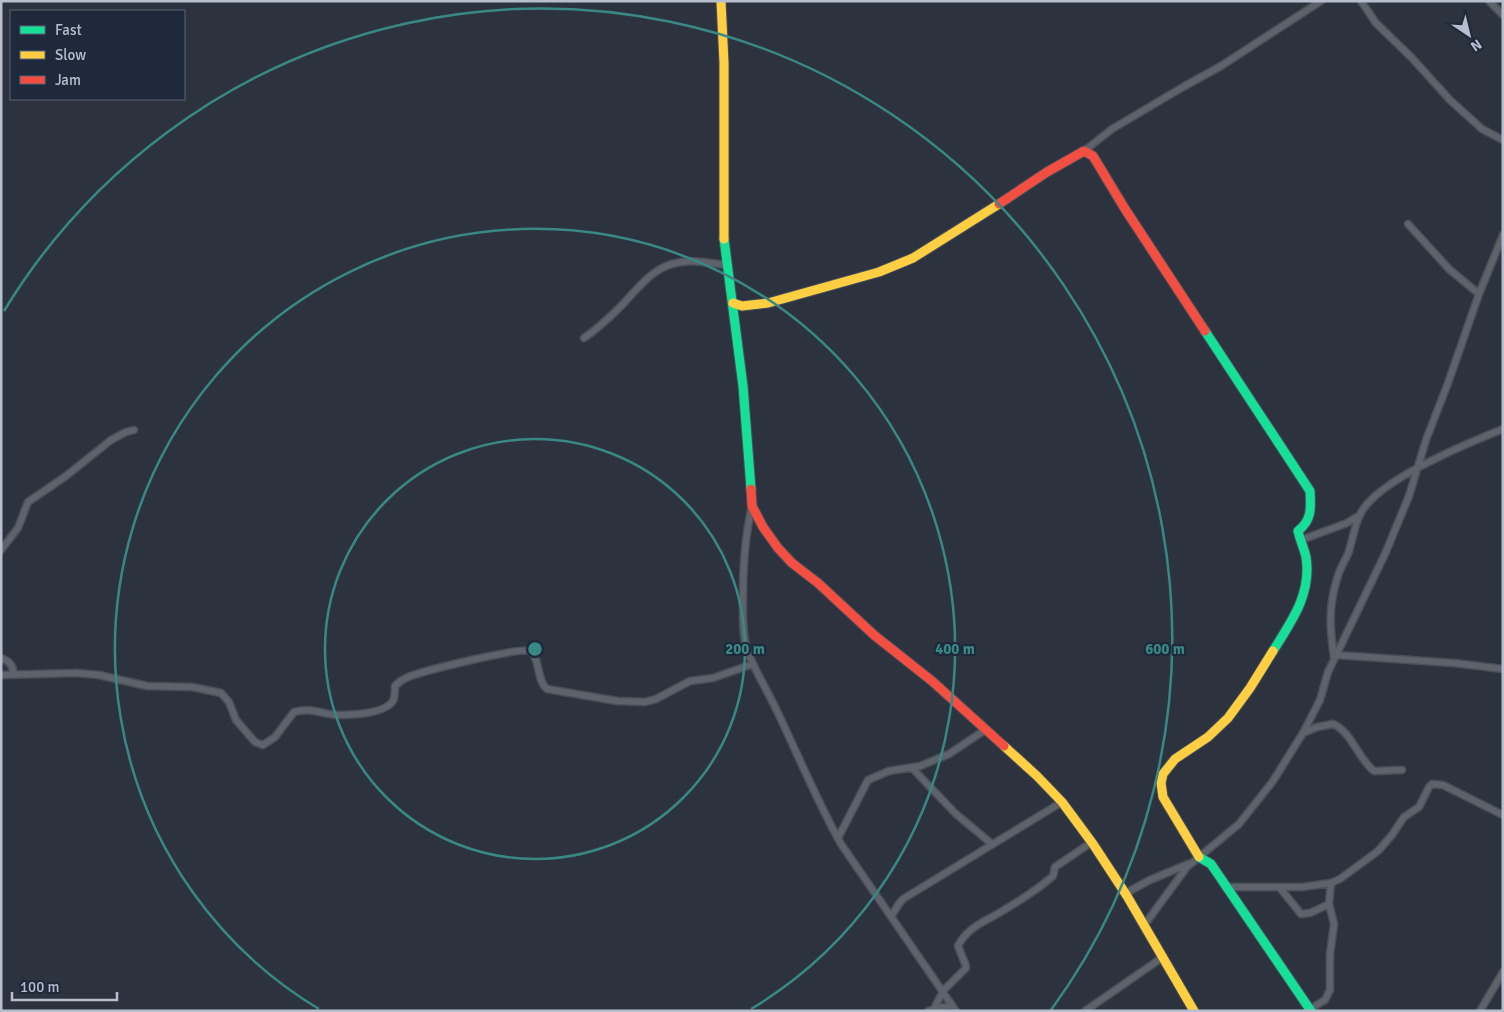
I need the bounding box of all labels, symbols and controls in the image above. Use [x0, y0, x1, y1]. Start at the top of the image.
legend [10, 10, 185, 100]
north arrow [1444, 10, 1494, 60]
text: Fast [55, 21, 82, 39]
text: N [1467, 35, 1485, 55]
text: Slow [55, 46, 86, 64]
text: Jam [55, 71, 81, 89]
centre of rings [526, 640, 544, 658]
text: 200 m [725, 640, 765, 658]
text: 400 m [935, 640, 975, 658]
text: 600 m [1145, 640, 1185, 658]
scale bar [12, 970, 118, 1002]
text: 100 m [20, 978, 60, 996]

